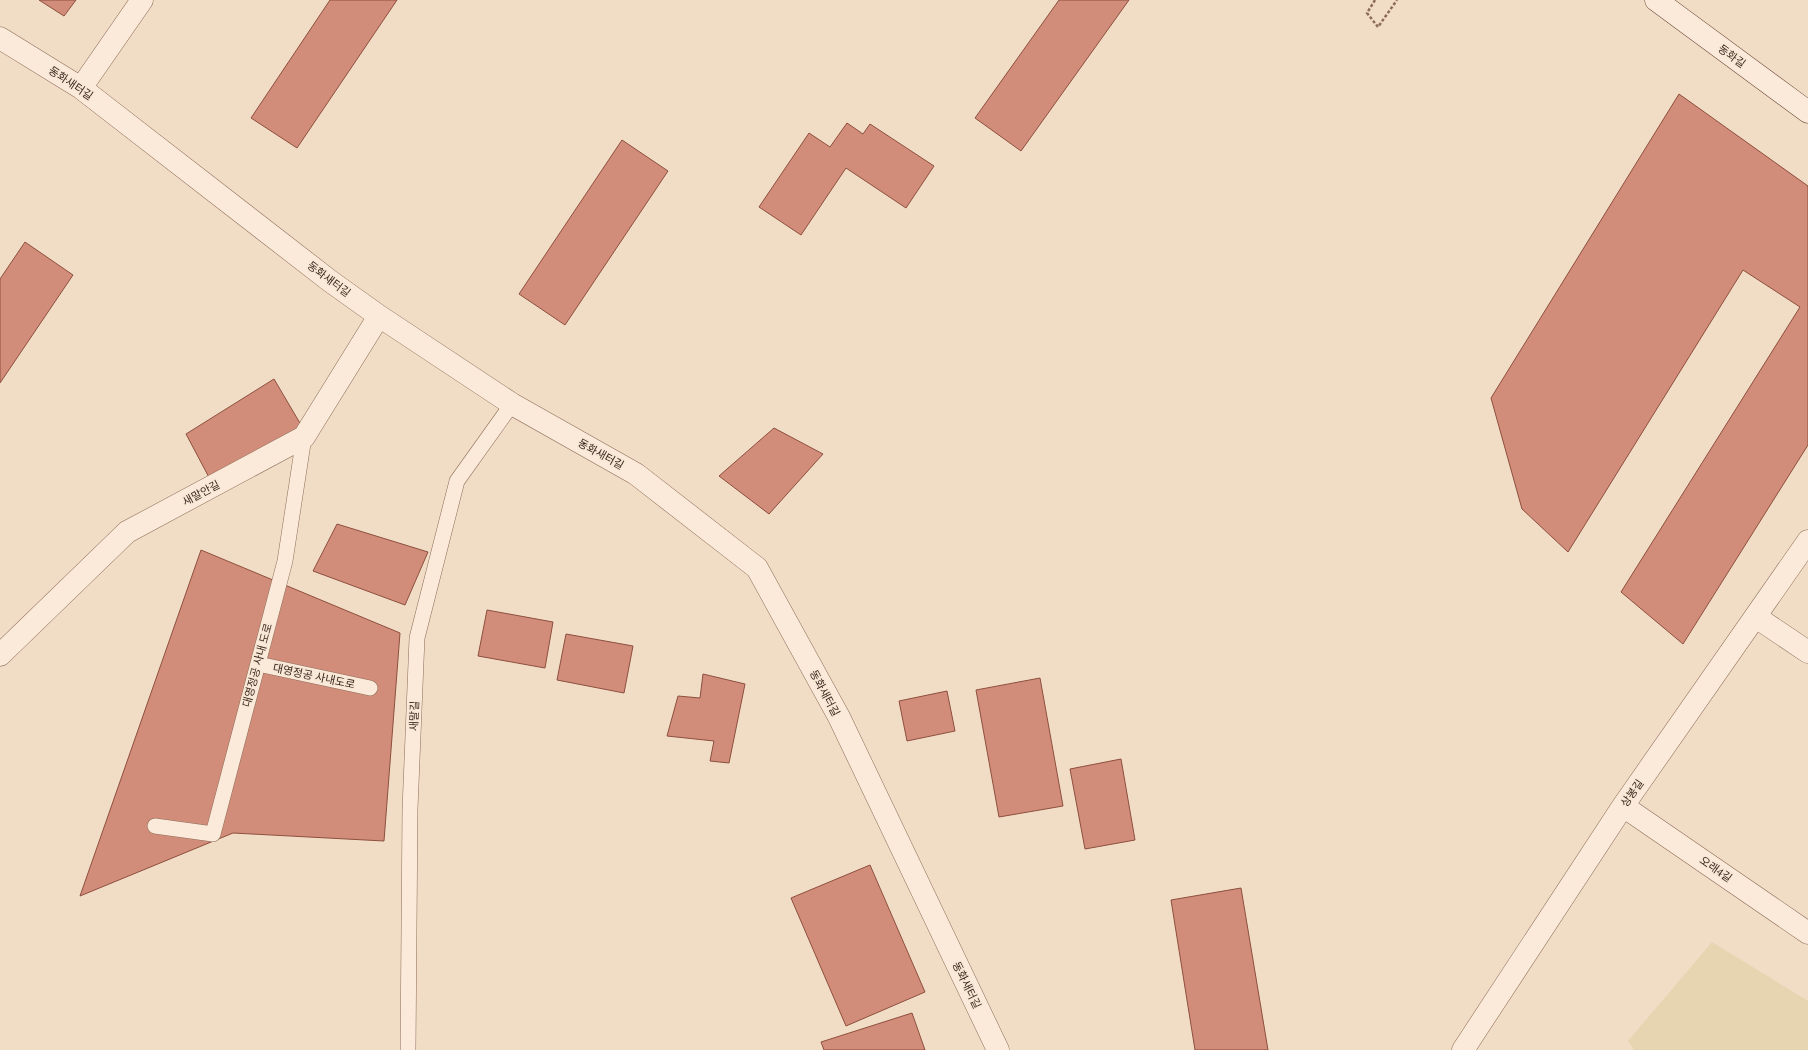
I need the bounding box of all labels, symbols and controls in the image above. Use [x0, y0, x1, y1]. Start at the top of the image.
street label: 동화길 [1716, 41, 1748, 71]
street label: 동화새터길 [46, 63, 96, 103]
street label: 동화새터길 [305, 258, 353, 300]
street label: 동화새터길 [575, 436, 627, 472]
street label: 새말안길 [180, 477, 222, 509]
street label: 대영정공 사내 도로 [239, 622, 275, 708]
street label: 대영정공 사내도로 [272, 660, 356, 692]
street label: 동화새터길 [807, 667, 843, 719]
street label: 새말길 [406, 701, 422, 731]
street label: 상봉길 [1618, 777, 1646, 809]
street label: 오래4길 [1697, 853, 1735, 885]
street label: 동화새터길 [950, 959, 984, 1011]

